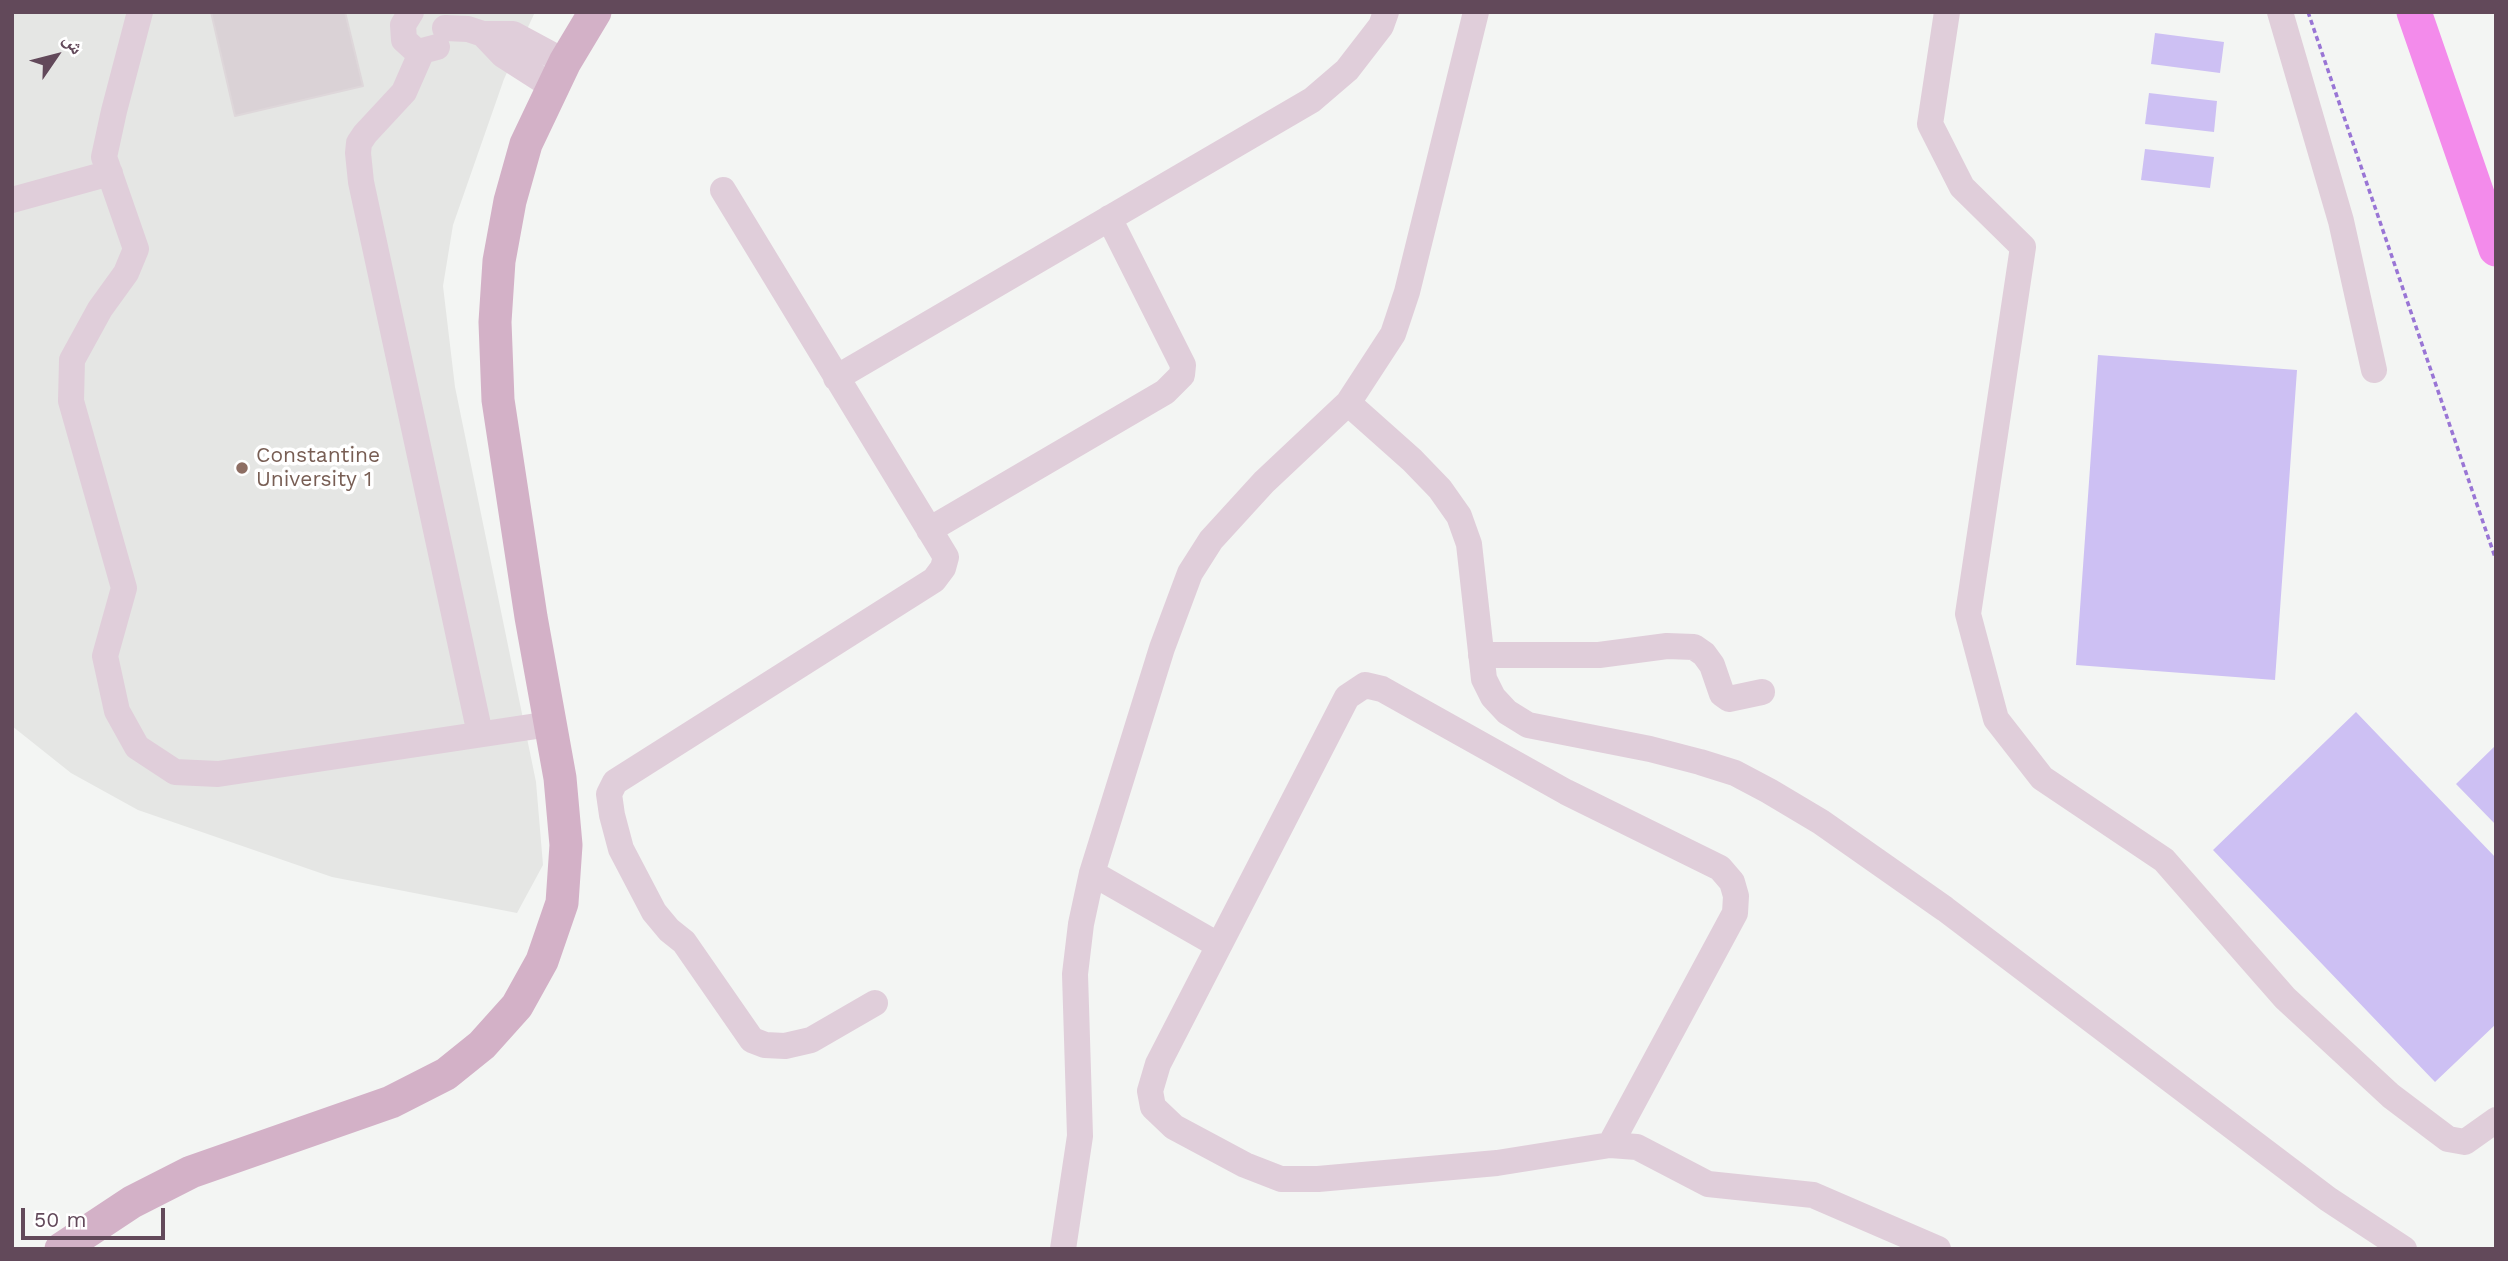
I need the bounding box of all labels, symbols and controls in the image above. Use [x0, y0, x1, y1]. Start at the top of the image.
north arrow [21, 21, 91, 91]
text: ش [58, 29, 89, 59]
place label: Constantine University 1 [256, 443, 380, 493]
marker: Constantine University 1 [234, 460, 250, 476]
scale bar [24, 1194, 168, 1238]
text: 50 m [34, 1207, 86, 1232]

